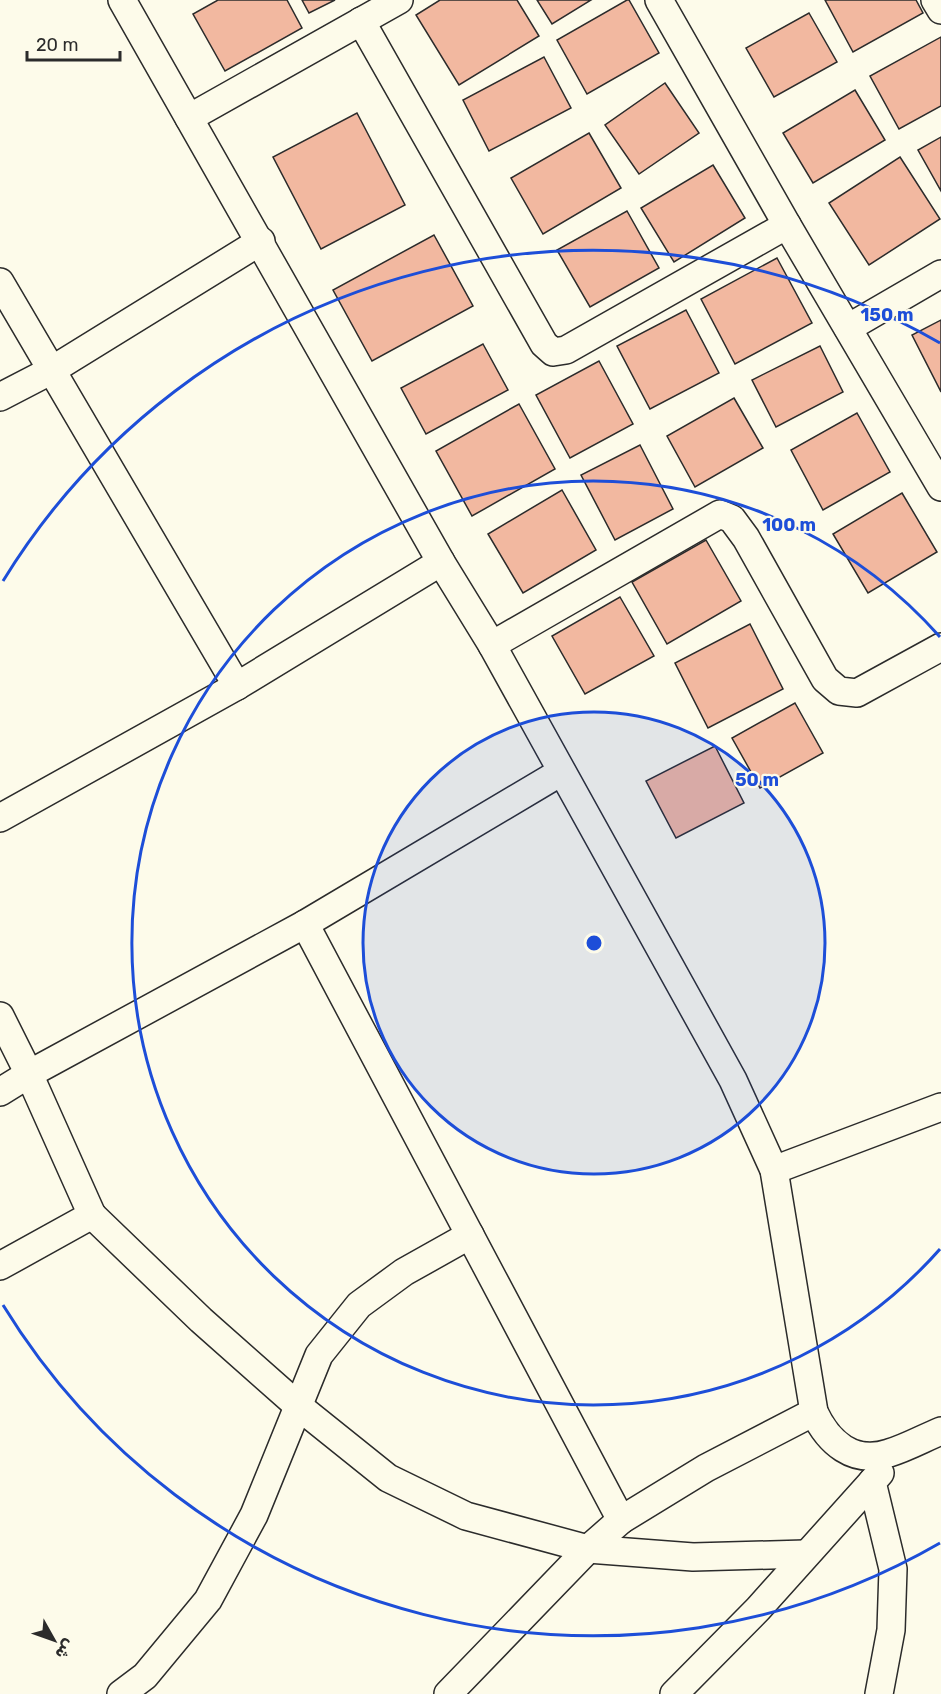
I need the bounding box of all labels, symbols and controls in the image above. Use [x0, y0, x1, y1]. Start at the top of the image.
scale bar [27, 24, 120, 62]
text: 20 m [36, 34, 78, 56]
text: 150 m [860, 304, 914, 326]
text: 100 m [762, 514, 816, 536]
text: 50 m [735, 769, 779, 791]
centre of rings [584, 933, 604, 953]
north arrow [24, 1610, 84, 1670]
text: ش [51, 1635, 79, 1663]

